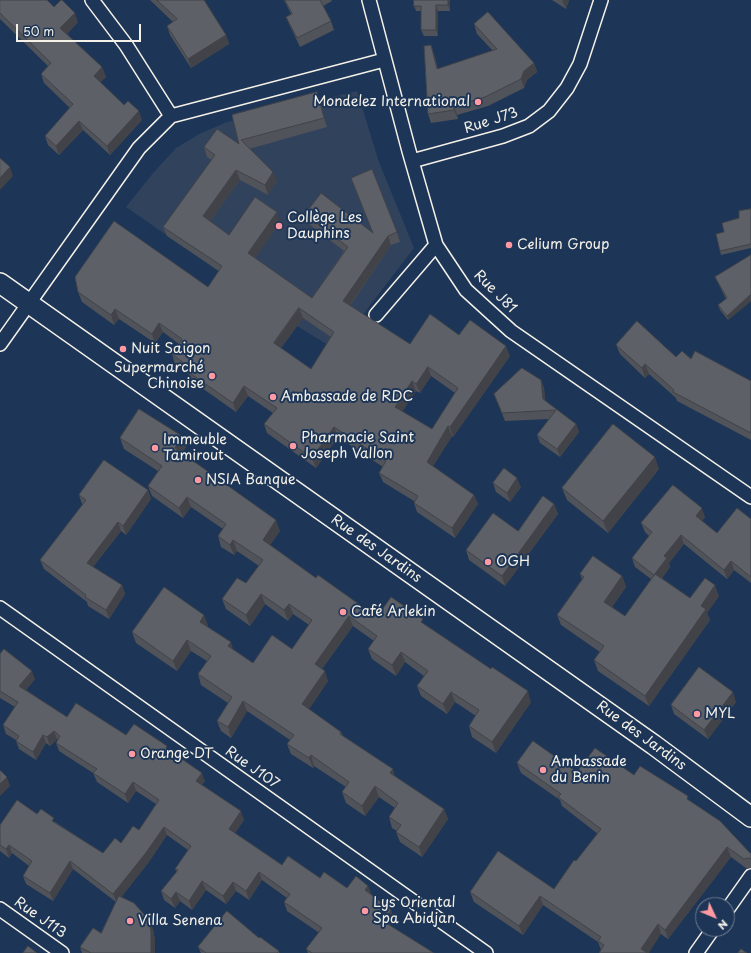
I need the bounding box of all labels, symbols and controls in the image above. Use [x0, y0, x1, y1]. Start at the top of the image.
scale bar [18, 16, 143, 42]
text: 50 m [23, 22, 54, 40]
place label: Mondelez International [313, 94, 470, 110]
marker: Mondelez International [473, 97, 483, 107]
street label: Rue J73 [462, 104, 520, 138]
place label: Collège Les Dauphins [287, 210, 362, 242]
marker: Collège Les Dauphins [274, 221, 284, 231]
place label: Celium Group [517, 237, 609, 253]
marker: Celium Group [504, 240, 514, 250]
street label: Rue J81 [470, 267, 520, 317]
place label: Nuit Saigon [131, 341, 210, 357]
marker: Nuit Saigon [118, 344, 128, 354]
place label: Supermarché Chinoise [114, 360, 204, 392]
marker: Supermarché Chinoise [207, 371, 217, 381]
place label: Ambassade de RDC [281, 389, 413, 405]
marker: Ambassade de RDC [268, 392, 278, 402]
place label: Pharmacie Saint Joseph Vallon [301, 430, 414, 462]
place label: Immeuble Tamirout [163, 432, 227, 464]
marker: Pharmacie Saint Joseph Vallon [288, 441, 298, 451]
marker: Immeuble Tamirout [150, 443, 160, 453]
place label: NSIA Banque [206, 472, 296, 488]
marker: NSIA Banque [193, 475, 203, 485]
street label: Rue des Jardins [327, 511, 425, 587]
place label: OGH [496, 554, 530, 570]
marker: OGH [483, 557, 493, 567]
place label: Café Arlekin [351, 604, 436, 620]
marker: Café Arlekin [338, 607, 348, 617]
street label: Rue des Jardins [593, 698, 689, 774]
place label: MYL [705, 706, 735, 722]
marker: MYL [692, 709, 702, 719]
street label: Rue J107 [222, 743, 282, 793]
place label: Orange DT [140, 746, 214, 762]
marker: Orange DT [127, 749, 137, 759]
place label: Ambassade du Benin [551, 754, 627, 786]
marker: Ambassade du Benin [538, 765, 548, 775]
street label: Rue J113 [11, 894, 69, 942]
place label: Lys Oriental Spa Abidjan [373, 895, 455, 928]
north arrow [695, 897, 735, 937]
marker: Lys Oriental Spa Abidjan [360, 906, 370, 916]
place label: Villa Senena [138, 913, 222, 929]
marker: Villa Senena [125, 916, 135, 926]
text: N [714, 916, 732, 934]

